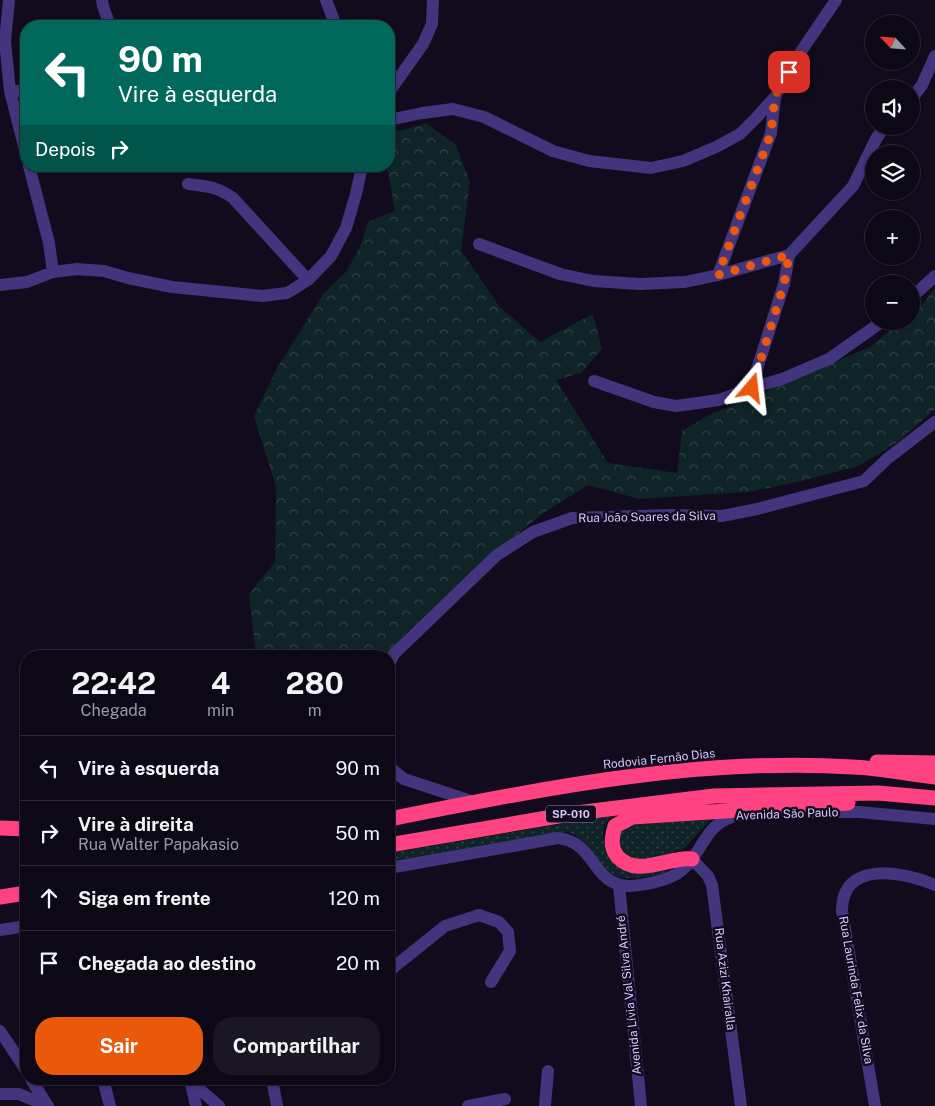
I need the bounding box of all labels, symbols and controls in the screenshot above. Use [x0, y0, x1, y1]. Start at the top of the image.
north arrow [865, 15, 920, 70]
map controls [865, 15, 920, 330]
text: 90 m [118, 39, 203, 80]
icon: left [35, 40, 100, 105]
pin [768, 51, 810, 93]
icon: arrive [775, 58, 803, 86]
button: sound [865, 80, 920, 135]
text: Vire à esquerda [118, 81, 277, 107]
icon: right [105, 135, 133, 163]
text: Depois [35, 138, 95, 160]
button: layers [865, 145, 920, 200]
button: + [865, 210, 920, 265]
button: − [865, 275, 920, 330]
position arrow [725, 361, 777, 413]
street label: Rua João Soares da Silva [578, 509, 716, 525]
text: 22:42 [71, 665, 156, 701]
text: 4 [211, 665, 231, 701]
text: 280 [285, 665, 344, 701]
text: Chegada [80, 701, 147, 720]
text: min [207, 701, 234, 720]
text: m [308, 701, 322, 720]
street label: Rodovia Fernão Dias [602, 746, 716, 772]
icon: left [35, 754, 63, 782]
text: Vire à esquerda [78, 757, 219, 779]
text: 90 m [336, 757, 380, 779]
street label: Avenida São Paulo [735, 805, 839, 823]
road number: SP-010 [546, 806, 596, 822]
text: Vire à direita [78, 813, 194, 835]
icon: right [35, 819, 63, 847]
text: 50 m [335, 822, 380, 844]
text: Rua Walter Papakasio [78, 835, 239, 854]
icon: ahead [35, 884, 63, 912]
text: Siga em frente [78, 887, 211, 909]
text: 120 m [328, 887, 380, 909]
street label: Avenida Lívia Val Silva André [614, 915, 644, 1075]
street label: Rua Laurinda Felix da Silva [836, 915, 876, 1065]
street label: Rua Azizi Khairalla [712, 927, 738, 1031]
icon: arrive [35, 949, 63, 977]
text: Chegada ao destino [78, 952, 256, 974]
text: 20 m [336, 952, 380, 974]
button: Sair [35, 1017, 203, 1075]
button: Compartilhar [213, 1017, 380, 1075]

